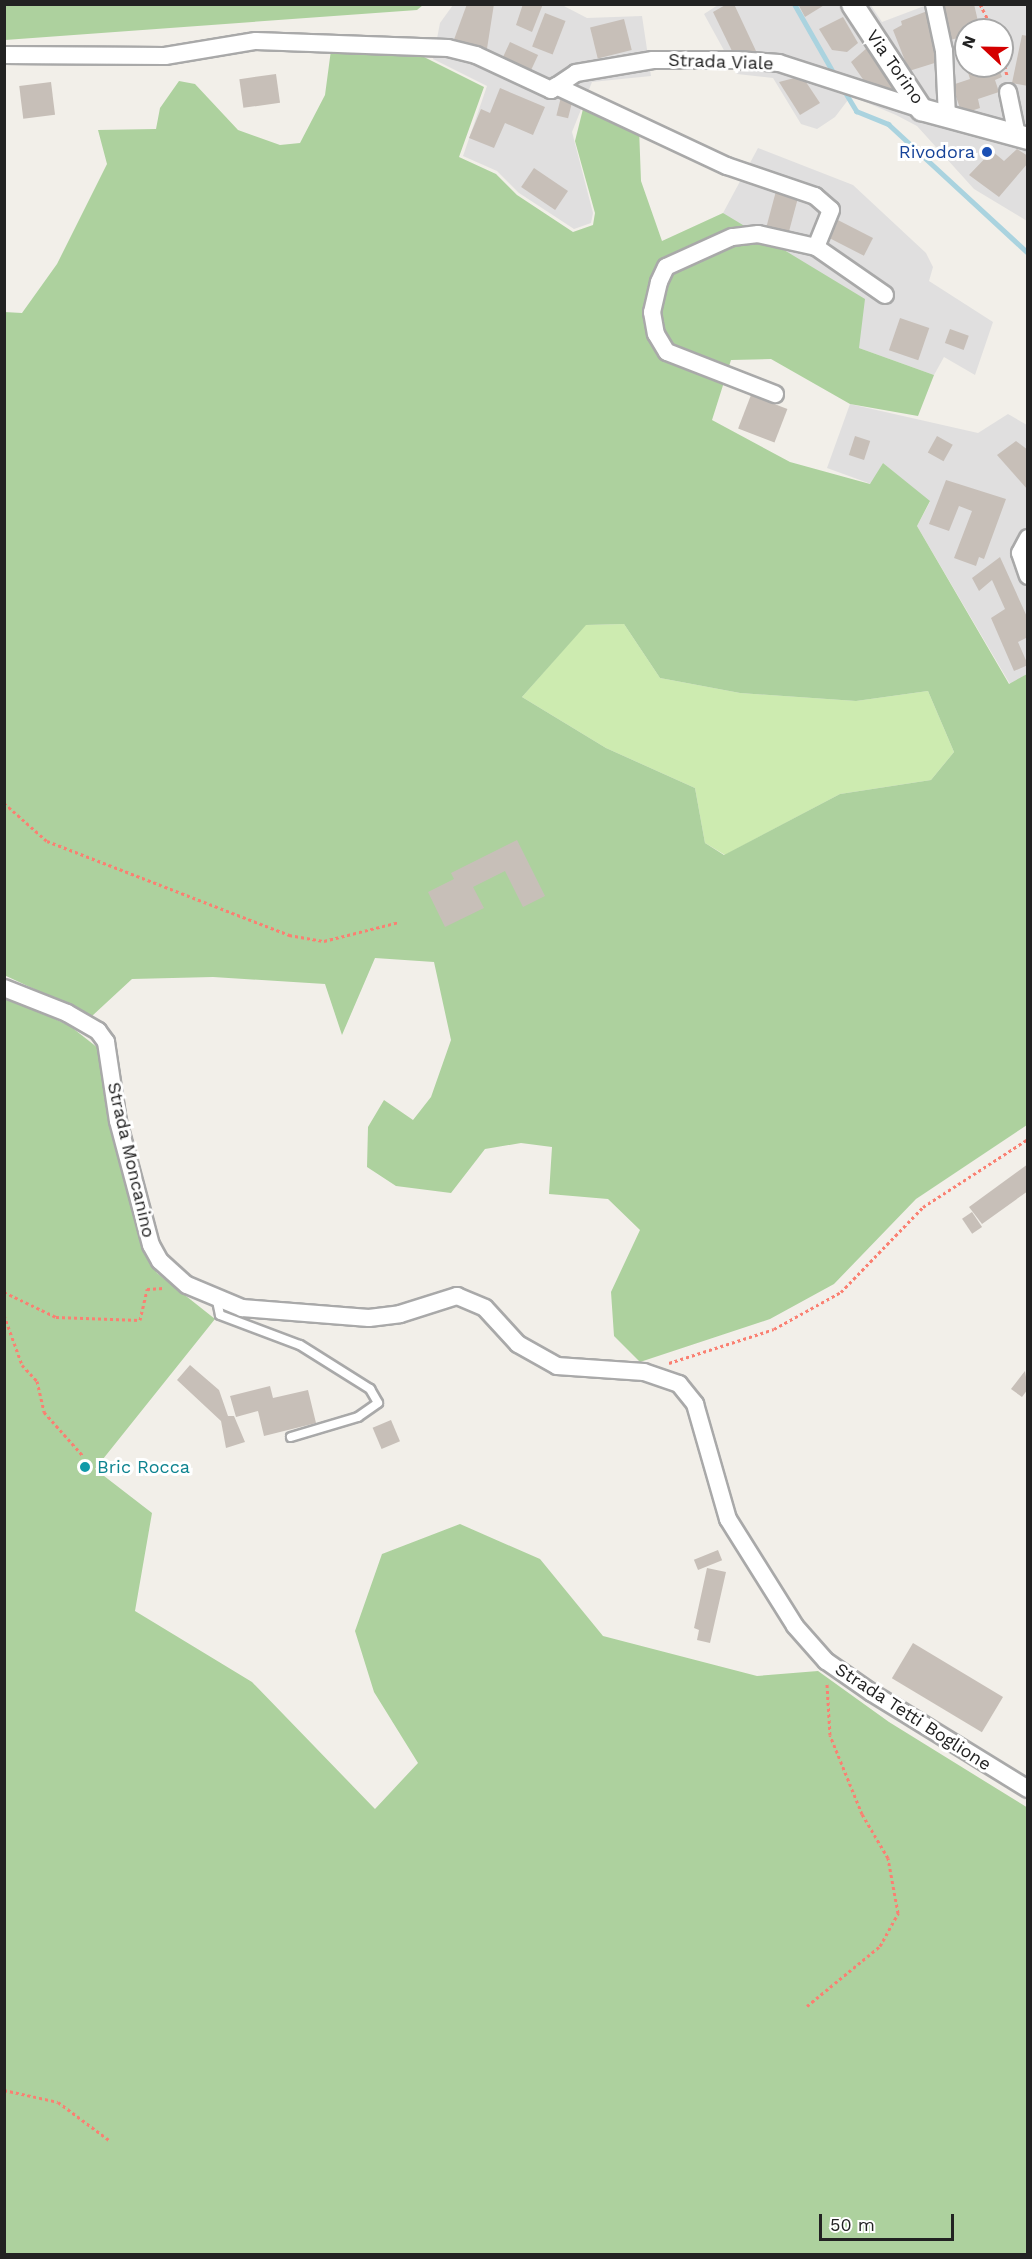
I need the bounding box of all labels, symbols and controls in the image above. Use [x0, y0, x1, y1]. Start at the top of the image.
north arrow [954, 18, 1014, 78]
street label: Via Torino [861, 25, 929, 109]
text: N [958, 33, 980, 51]
street label: Strada Viale [667, 49, 775, 75]
place label: Rivodora [899, 141, 975, 163]
marker: Rivodora [980, 145, 994, 159]
street label: Strada Moncanino [103, 1080, 159, 1240]
place label: Bric Rocca [97, 1456, 190, 1478]
marker: Bric Rocca [78, 1460, 92, 1474]
street label: Strada Tetti Boglione [831, 1658, 995, 1776]
scale bar [822, 2202, 957, 2240]
text: 50 m [830, 2214, 875, 2235]

